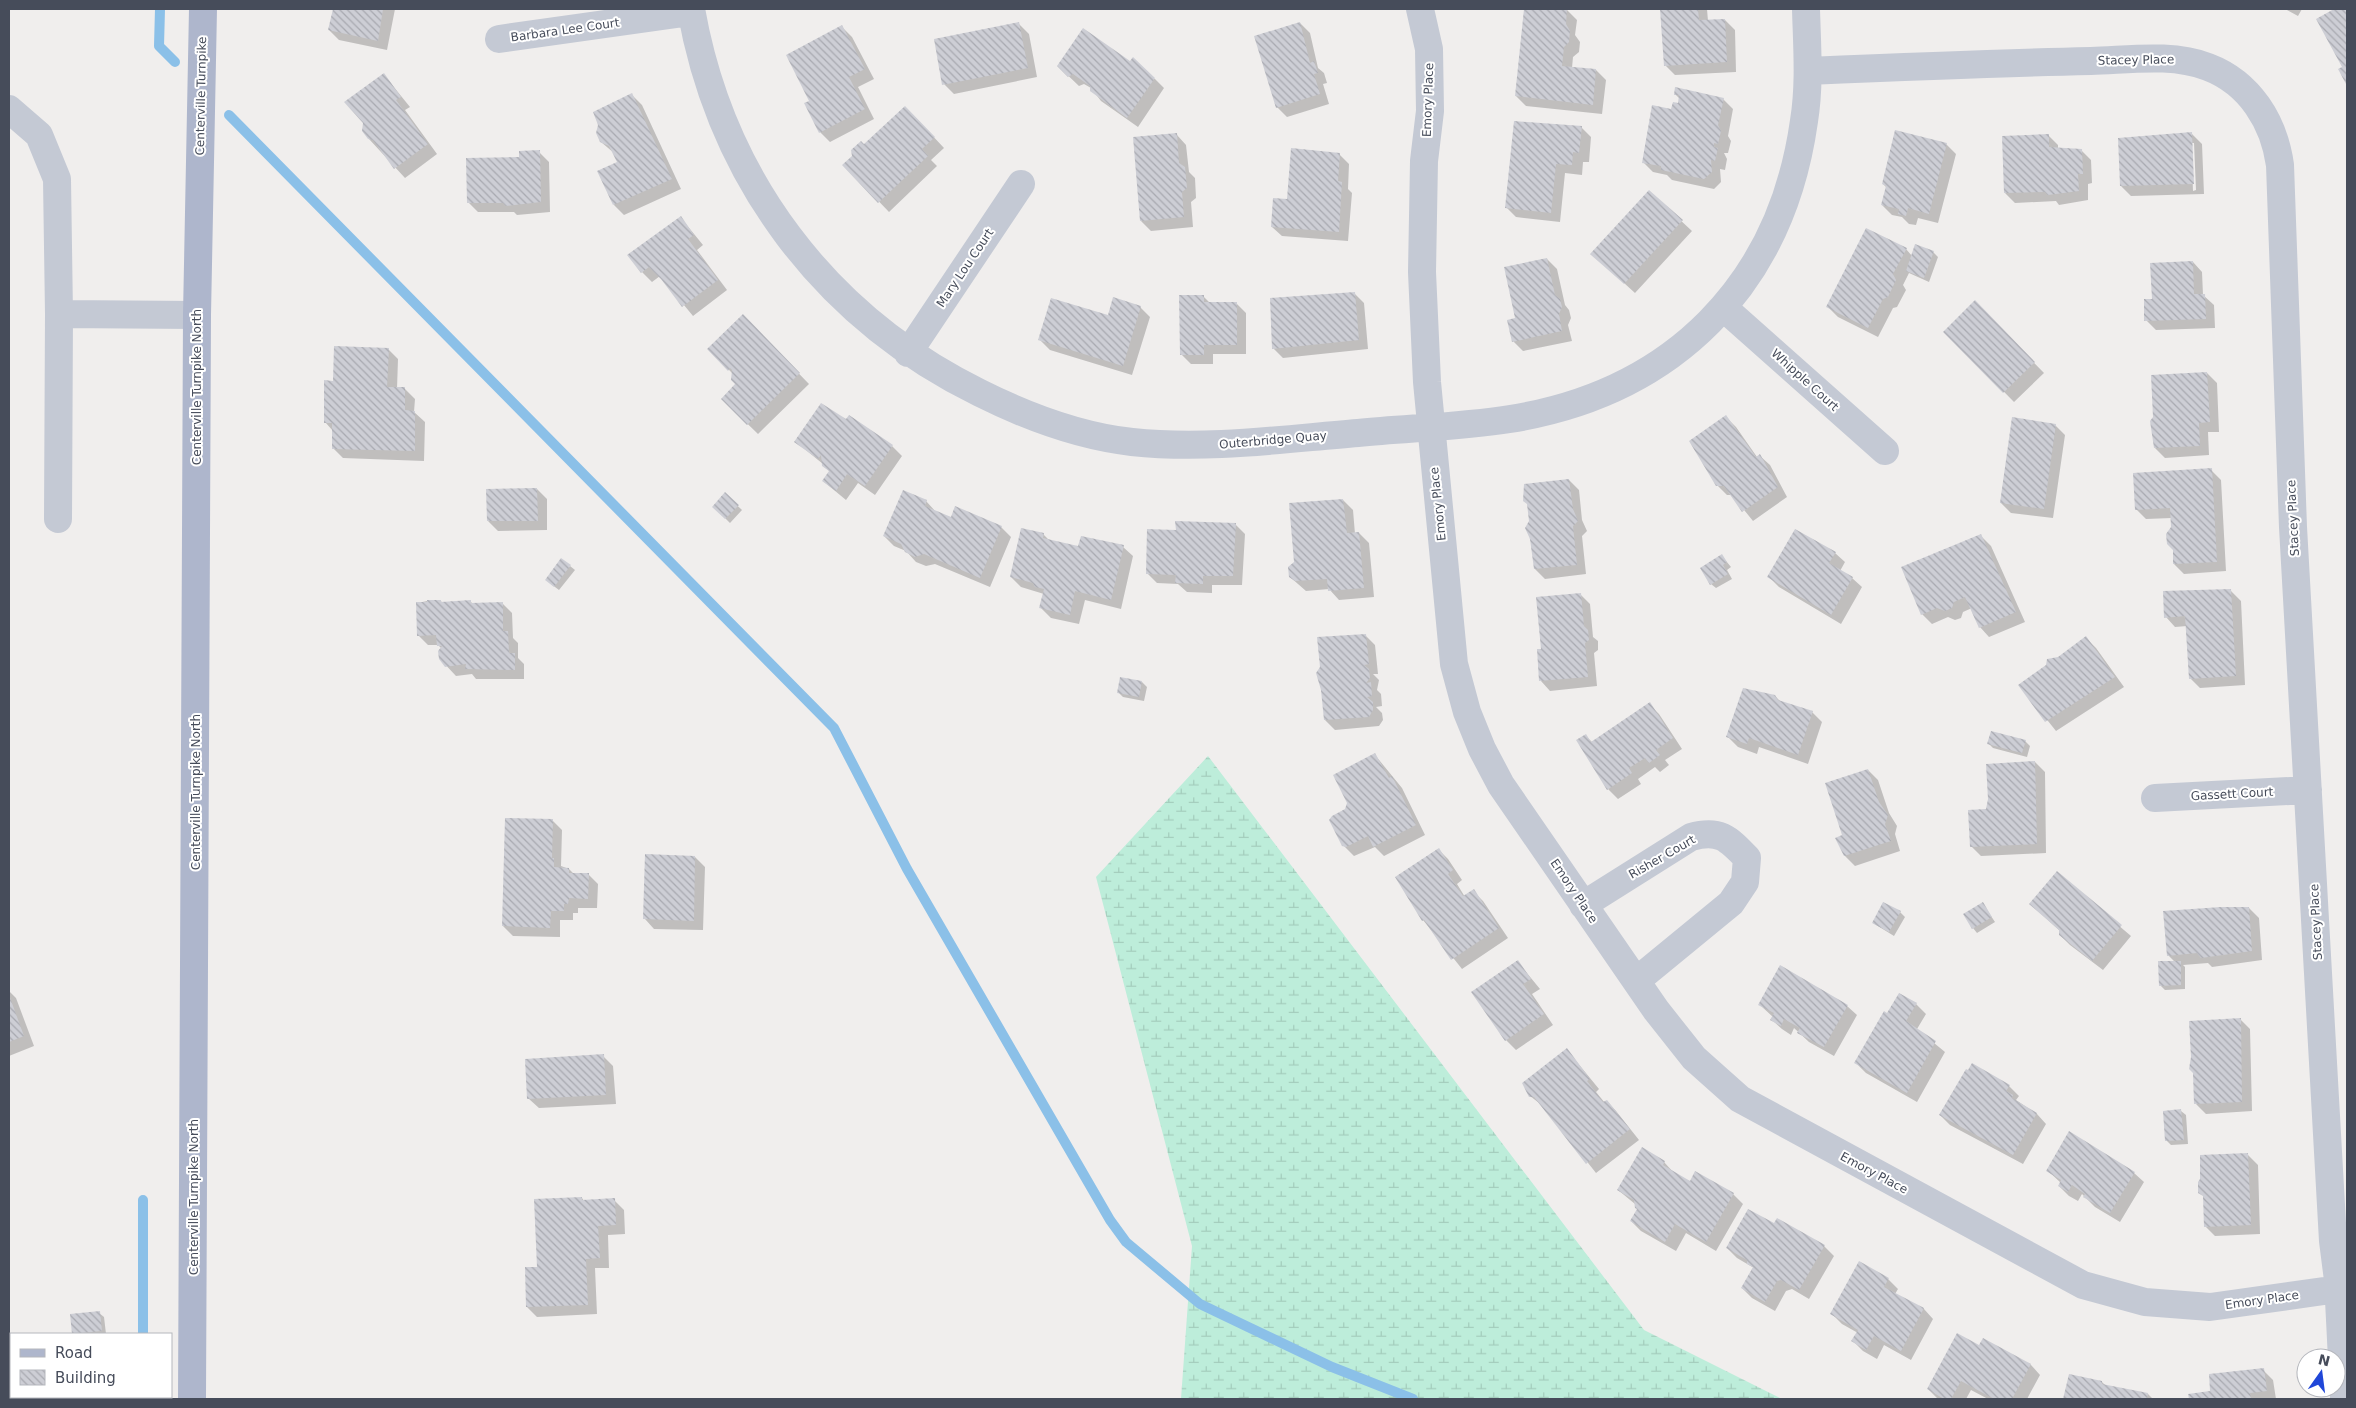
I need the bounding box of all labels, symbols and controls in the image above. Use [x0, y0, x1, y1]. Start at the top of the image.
street label: Barbara Lee Court [510, 15, 621, 45]
street label: Centerville Turnpike [193, 36, 209, 156]
street label: Stacey Place [2098, 52, 2174, 68]
street label: Emory Place [1420, 63, 1436, 137]
street label: Mary Lou Court [934, 226, 997, 310]
street label: Centerville Turnpike North [190, 309, 204, 465]
street label: Whipple Court [1769, 346, 1842, 414]
street label: Outerbridge Quay [1219, 428, 1327, 452]
street label: Emory Place [1427, 466, 1449, 542]
street label: Stacey Place [2284, 479, 2302, 557]
street label: Centerville Turnpike North [189, 714, 203, 870]
street label: Gassett Court [2190, 785, 2274, 803]
street label: Risher Court [1626, 832, 1698, 882]
street label: Emory Place [1547, 856, 1601, 926]
street label: Stacey Place [2307, 883, 2325, 961]
street label: Centerville Turnpike North [187, 1119, 201, 1275]
street label: Emory Place [1838, 1149, 1910, 1197]
street label: Emory Place [2224, 1288, 2300, 1312]
legend [10, 1333, 172, 1398]
text: Road [55, 1344, 93, 1362]
north arrow [2296, 1348, 2346, 1398]
text: N [2317, 1351, 2332, 1370]
text: Building [55, 1369, 116, 1387]

